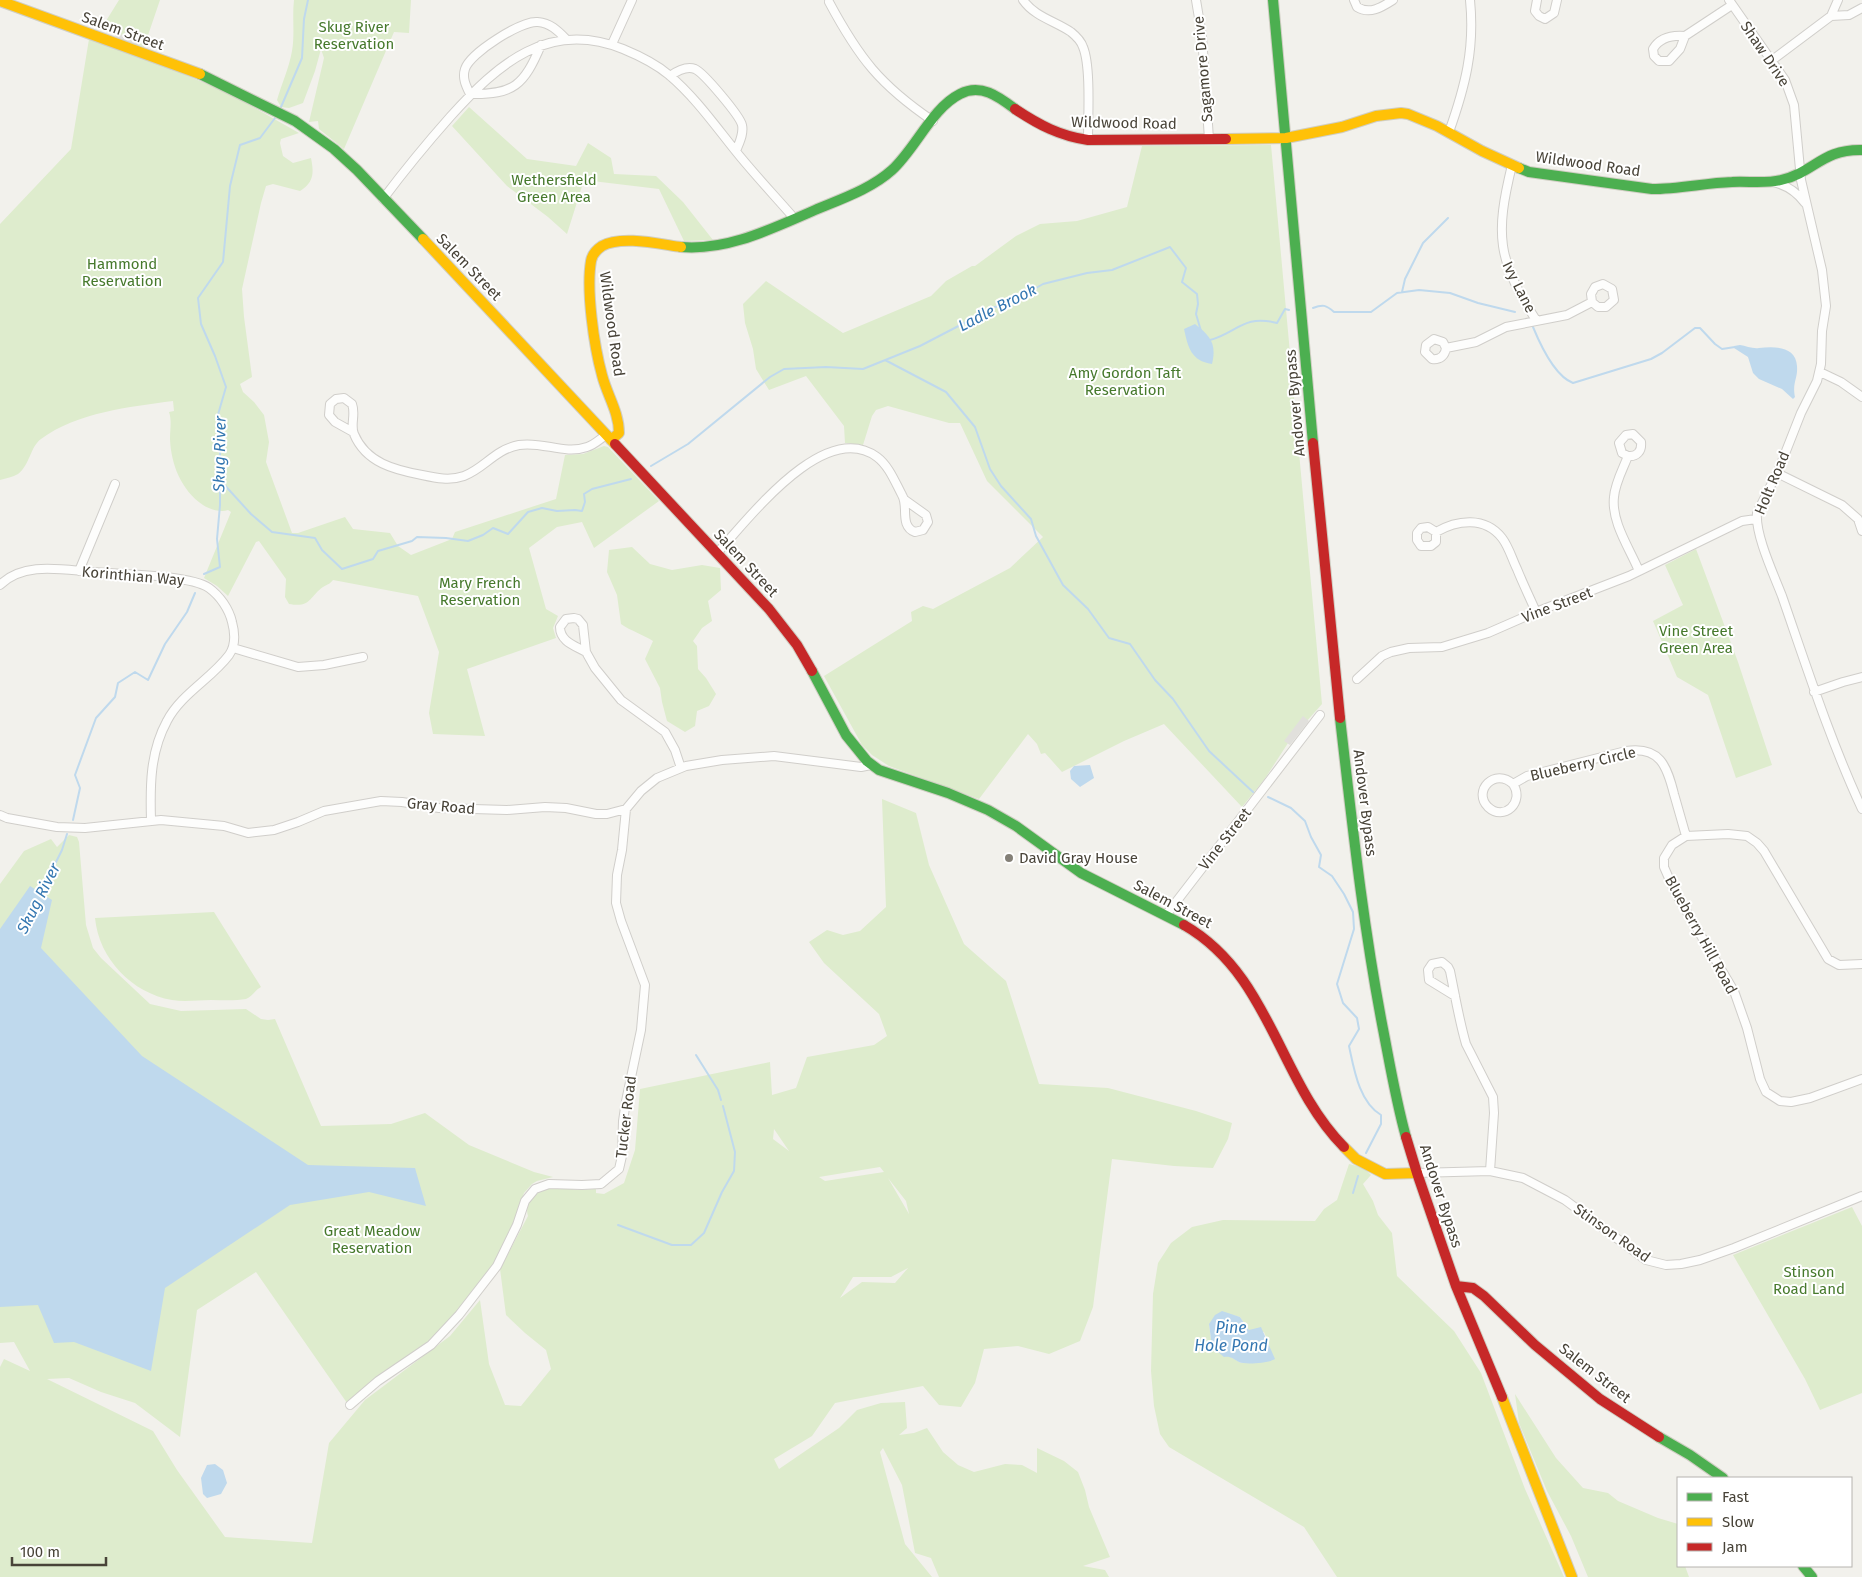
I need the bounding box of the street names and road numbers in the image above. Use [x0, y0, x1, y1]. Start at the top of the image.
street label: Salem Street [79, 8, 167, 54]
street label: Sagamore Drive [1189, 15, 1217, 123]
street label: Shaw Drive [1737, 18, 1793, 90]
street label: Wildwood Road [1071, 113, 1177, 133]
street label: Wildwood Road [1534, 148, 1642, 180]
street label: Salem Street [433, 230, 506, 305]
street label: Ivy Lane [1498, 258, 1540, 316]
street label: Wildwood Road [596, 270, 628, 378]
street label: Andover Bypass [1281, 349, 1309, 457]
street label: Holt Road [1751, 448, 1793, 518]
street label: Salem Street [710, 525, 782, 601]
street label: Korinthian Way [81, 563, 186, 589]
street label: Vine Street [1519, 583, 1595, 627]
street label: Blueberry Circle [1528, 743, 1638, 785]
street label: Andover Bypass [1350, 749, 1380, 857]
street label: Gray Road [406, 794, 476, 818]
street label: Vine Street [1195, 804, 1255, 874]
street label: Blueberry Hill Road [1661, 873, 1741, 997]
street label: Salem Street [1131, 876, 1216, 932]
street label: Tucker Road [612, 1075, 640, 1159]
street label: Andover Bypass [1416, 1142, 1466, 1250]
street label: Stinson Road [1570, 1200, 1654, 1266]
street label: Salem Street [1555, 1339, 1635, 1407]

